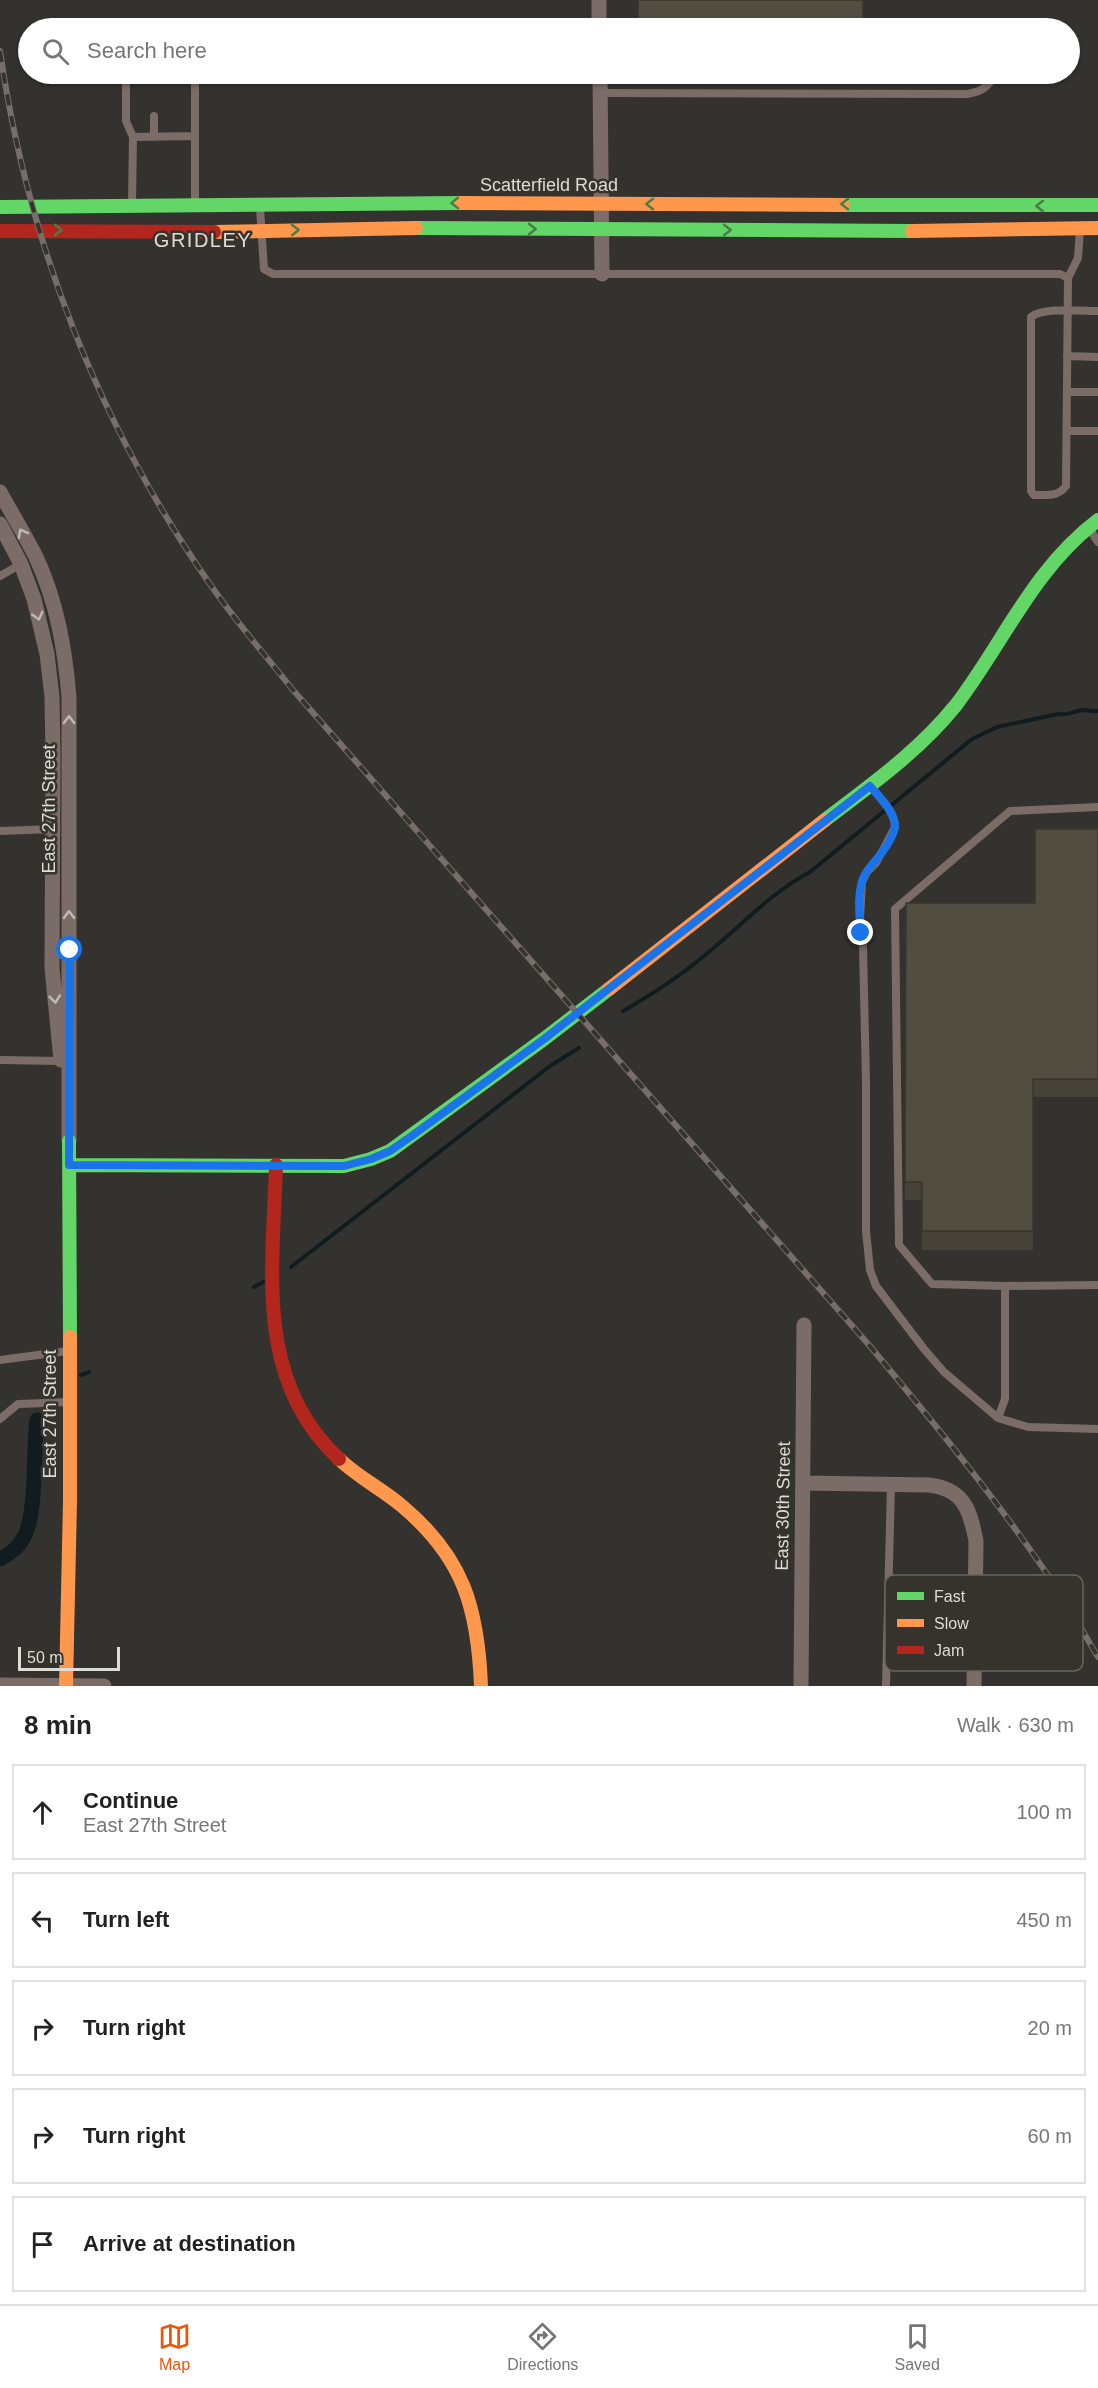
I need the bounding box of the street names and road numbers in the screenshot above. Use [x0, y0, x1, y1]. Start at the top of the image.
street label: Scatterfield Road [480, 175, 618, 195]
street label: East 27th Street [39, 744, 59, 874]
street label: East 27th Street [40, 1349, 60, 1479]
street label: East 30th Street [772, 1441, 794, 1571]

